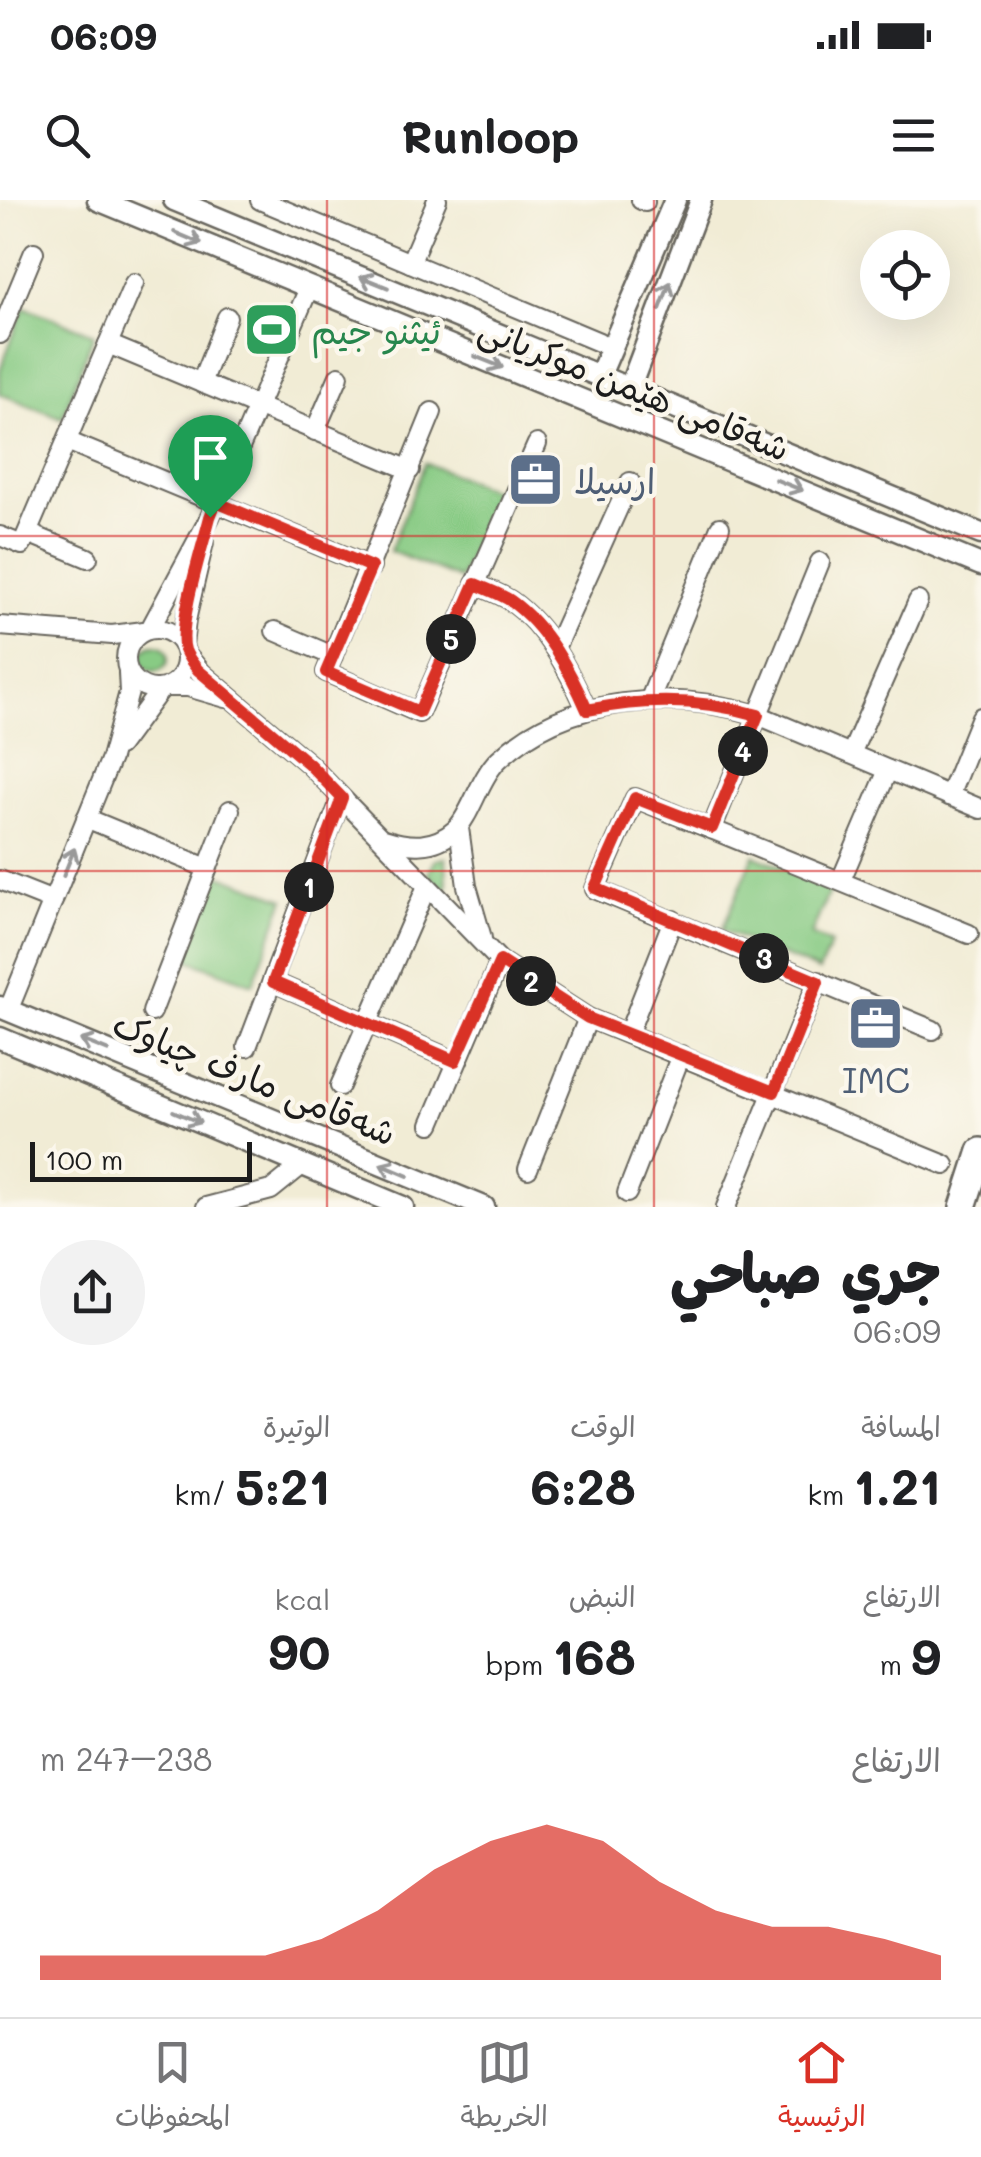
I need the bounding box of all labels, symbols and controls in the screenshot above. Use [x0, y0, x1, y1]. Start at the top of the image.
text: 06:09 [50, 10, 157, 60]
text: Runloop [402, 106, 579, 164]
icon: search [40, 108, 95, 163]
icon: menu [886, 108, 941, 163]
one-way arrow [173, 230, 203, 248]
map controls [860, 230, 950, 320]
button: locate [860, 230, 950, 320]
one-way arrow [359, 272, 390, 290]
one-way arrow [657, 281, 675, 311]
sports icon: ئيثنو جيم [242, 300, 302, 360]
street label: شەقامی هێمن موکریانی [472, 304, 797, 472]
place label: ئيثنو جيم [311, 307, 441, 359]
one-way arrow [473, 354, 504, 372]
pin [168, 415, 253, 518]
icon: arrive [183, 430, 238, 485]
office icon: ارسيلا [505, 450, 565, 510]
place label: ارسيلا [574, 457, 655, 503]
one-way arrow [774, 478, 804, 496]
pin: 5 [426, 614, 476, 664]
text: 5 [443, 621, 459, 657]
pin: 4 [718, 726, 768, 776]
text: 4 [734, 733, 752, 769]
one-way arrow [61, 847, 79, 877]
pin: 1 [284, 862, 334, 912]
text: 1 [303, 869, 315, 905]
pin: 3 [739, 933, 789, 983]
text: 3 [756, 940, 772, 976]
pin: 2 [506, 956, 556, 1006]
text: 2 [523, 963, 539, 999]
office icon: IMC [846, 993, 906, 1053]
street label: شەقامی مارف چیاوک [106, 999, 403, 1157]
one-way arrow [79, 1035, 110, 1053]
place label: IMC [842, 1056, 910, 1102]
one-way arrow [171, 1109, 202, 1127]
scale bar [30, 1137, 252, 1181]
text: 100 m [45, 1141, 123, 1177]
one-way arrow [379, 1159, 410, 1177]
text: جري صباحي [670, 1235, 941, 1307]
button: share [40, 1240, 145, 1345]
text: 06:09 [853, 1309, 941, 1351]
text: الوتيرة [263, 1408, 330, 1444]
text: الوقت [570, 1408, 636, 1444]
text: المسافة [861, 1408, 941, 1444]
text: 5:21 [235, 1452, 330, 1518]
text: 6:28 [531, 1452, 636, 1518]
text: 1.21 [853, 1452, 941, 1518]
text: /km [174, 1476, 235, 1512]
text: km [807, 1476, 853, 1512]
text: النبض [569, 1578, 636, 1614]
text: الارتفاع [862, 1578, 941, 1614]
text: kcal [275, 1581, 330, 1617]
text: 90 [268, 1617, 330, 1683]
text: 168 [552, 1622, 636, 1688]
text: 9 [911, 1622, 941, 1688]
text: bpm [486, 1646, 552, 1682]
text: m [880, 1646, 911, 1682]
text: 238–247 m [40, 1737, 212, 1779]
text: الارتفاع [851, 1738, 941, 1780]
tab: المحفوظات [115, 2035, 230, 2141]
tab: الخريطة [461, 2035, 548, 2141]
tab: الرئيسية [778, 2035, 866, 2141]

